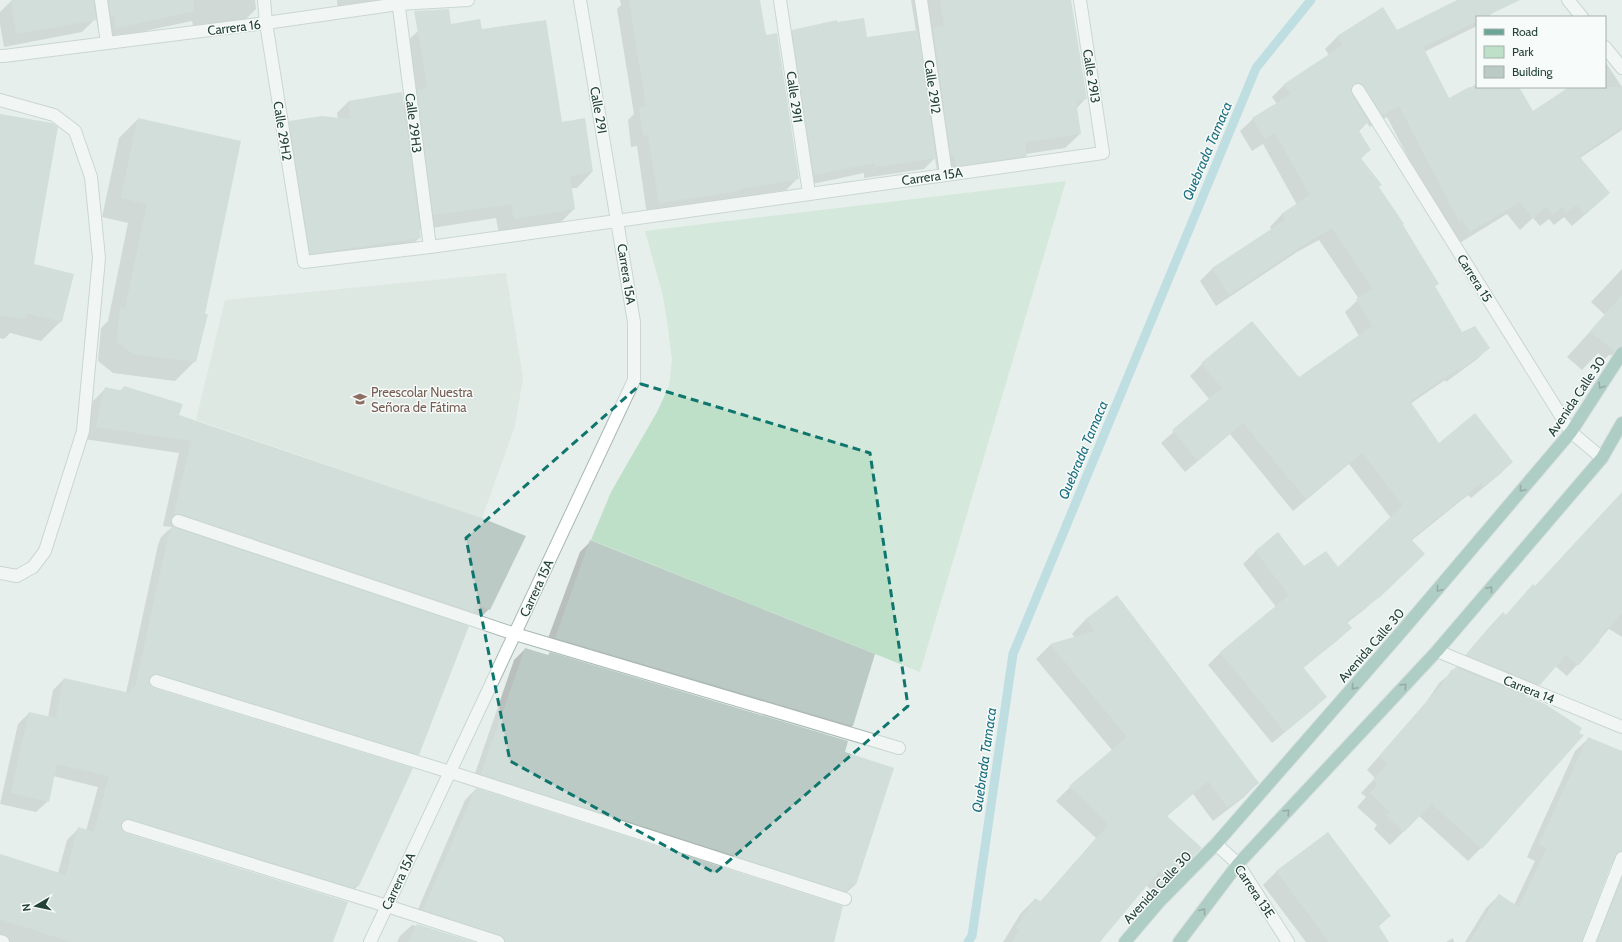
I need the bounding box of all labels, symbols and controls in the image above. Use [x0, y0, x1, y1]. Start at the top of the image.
street label: Carrera 16 [206, 16, 262, 38]
legend [1476, 16, 1606, 88]
text: Road [1512, 24, 1538, 39]
text: Park [1512, 44, 1534, 59]
street label: Calle 29I3 [1080, 48, 1104, 104]
street label: Calle 29I2 [921, 59, 945, 115]
text: Building [1512, 64, 1554, 79]
street label: Calle 29I1 [783, 70, 807, 124]
street label: Calle 29I [587, 85, 611, 135]
street label: Calle 29H3 [402, 92, 426, 154]
water label: Quebrada Tamaca [1178, 99, 1236, 203]
street label: Calle 29H2 [270, 100, 296, 162]
street label: Carrera 15A [900, 164, 964, 188]
street label: Carrera 15A [614, 242, 640, 306]
street label: Carrera 15 [1454, 251, 1496, 305]
street label: Avenida Calle 30 [1543, 353, 1609, 439]
one-way arrow [1598, 382, 1606, 389]
place label: Preescolar Nuestra Señora de Fátima [371, 384, 474, 415]
school or university icon: Preescolar Nuestra Señora de Fátima [352, 391, 368, 407]
water label: Quebrada Tamaca [1054, 398, 1112, 502]
one-way arrow [1520, 485, 1527, 492]
street label: Carrera 15A [516, 557, 556, 619]
one-way arrow [1436, 584, 1443, 591]
one-way arrow [1485, 586, 1492, 593]
street label: Avenida Calle 30 [1334, 605, 1408, 685]
street label: Carrera 14 [1501, 671, 1557, 707]
one-way arrow [1351, 682, 1358, 690]
one-way arrow [1399, 683, 1407, 691]
water label: Quebrada Tamaca [968, 706, 1000, 814]
one-way arrow [1282, 809, 1290, 817]
street label: Avenida Calle 30 [1119, 848, 1195, 926]
street label: Carrera 15A [378, 850, 418, 912]
street label: Carrera 13E [1231, 861, 1279, 921]
north arrow [16, 886, 56, 926]
text: N [19, 903, 34, 913]
one-way arrow [1198, 908, 1205, 915]

